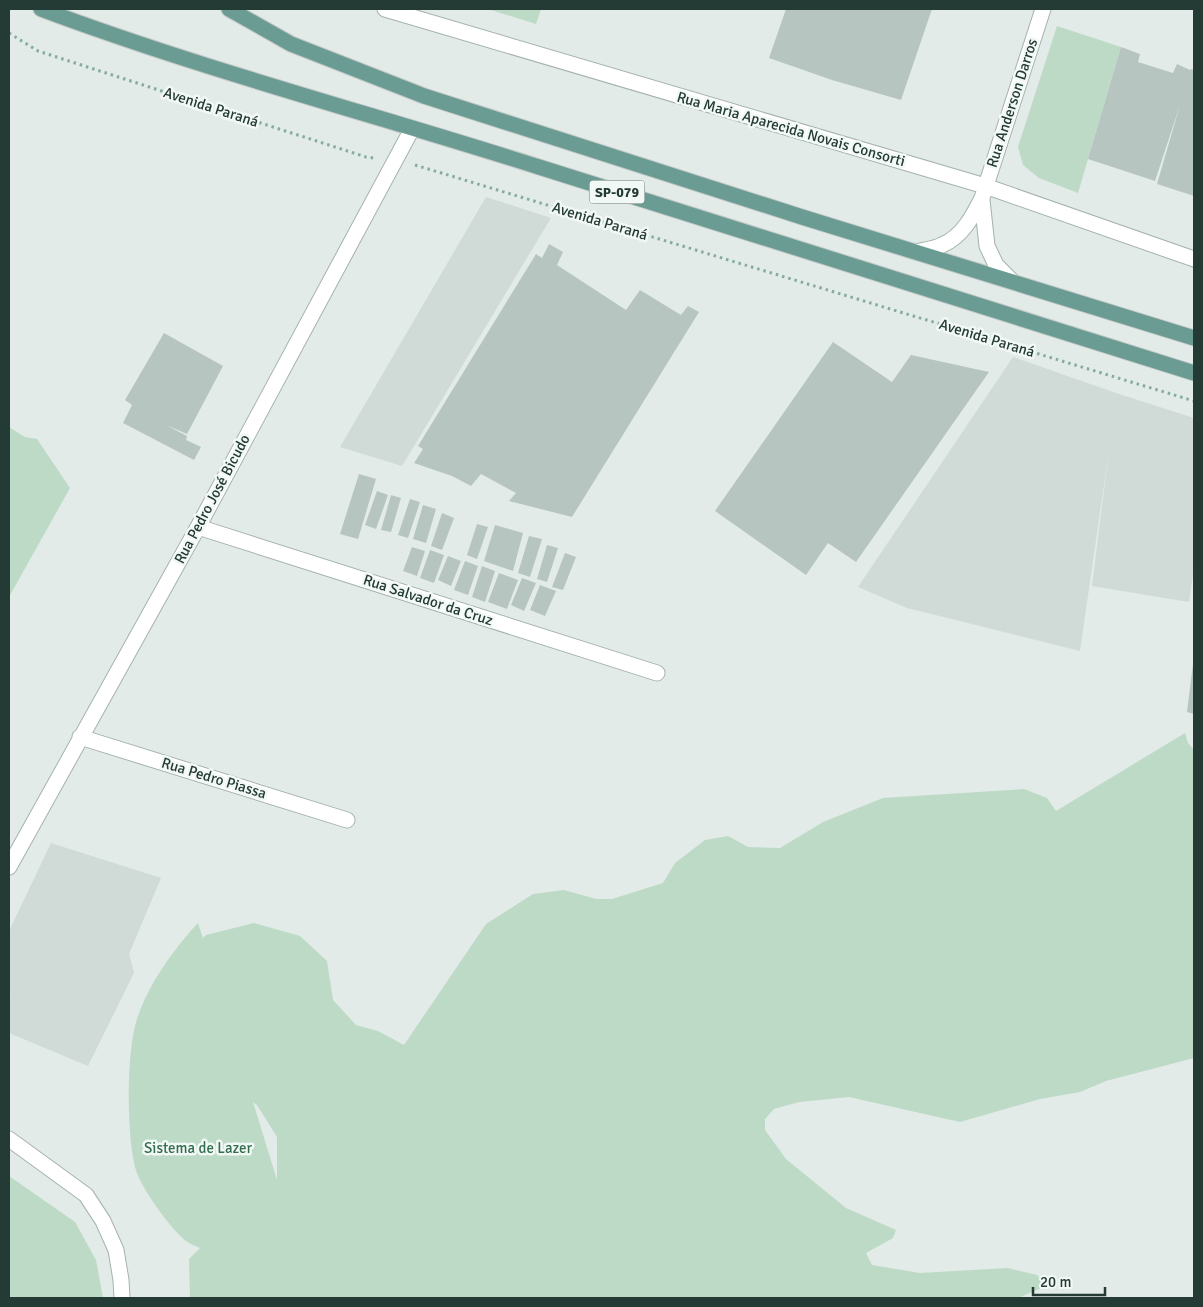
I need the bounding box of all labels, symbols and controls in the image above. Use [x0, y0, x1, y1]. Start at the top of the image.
street label: Rua Anderson Darros [983, 36, 1041, 170]
street label: Avenida Paraná [161, 83, 261, 131]
street label: Rua Maria Aparecida Novais Consorti [675, 88, 907, 170]
road number: SP-079 [590, 180, 644, 203]
street label: Avenida Paraná [550, 198, 650, 244]
street label: Avenida Paraná [937, 315, 1037, 361]
street label: Rua Pedro José Bicudo [170, 431, 254, 567]
street label: Rua Salvador da Cruz [361, 571, 495, 630]
street label: Rua Pedro Piassa [159, 754, 269, 802]
park label: Sistema de Lazer [144, 1139, 252, 1157]
scale bar [1033, 1264, 1106, 1296]
text: 20 m [1040, 1273, 1071, 1291]

